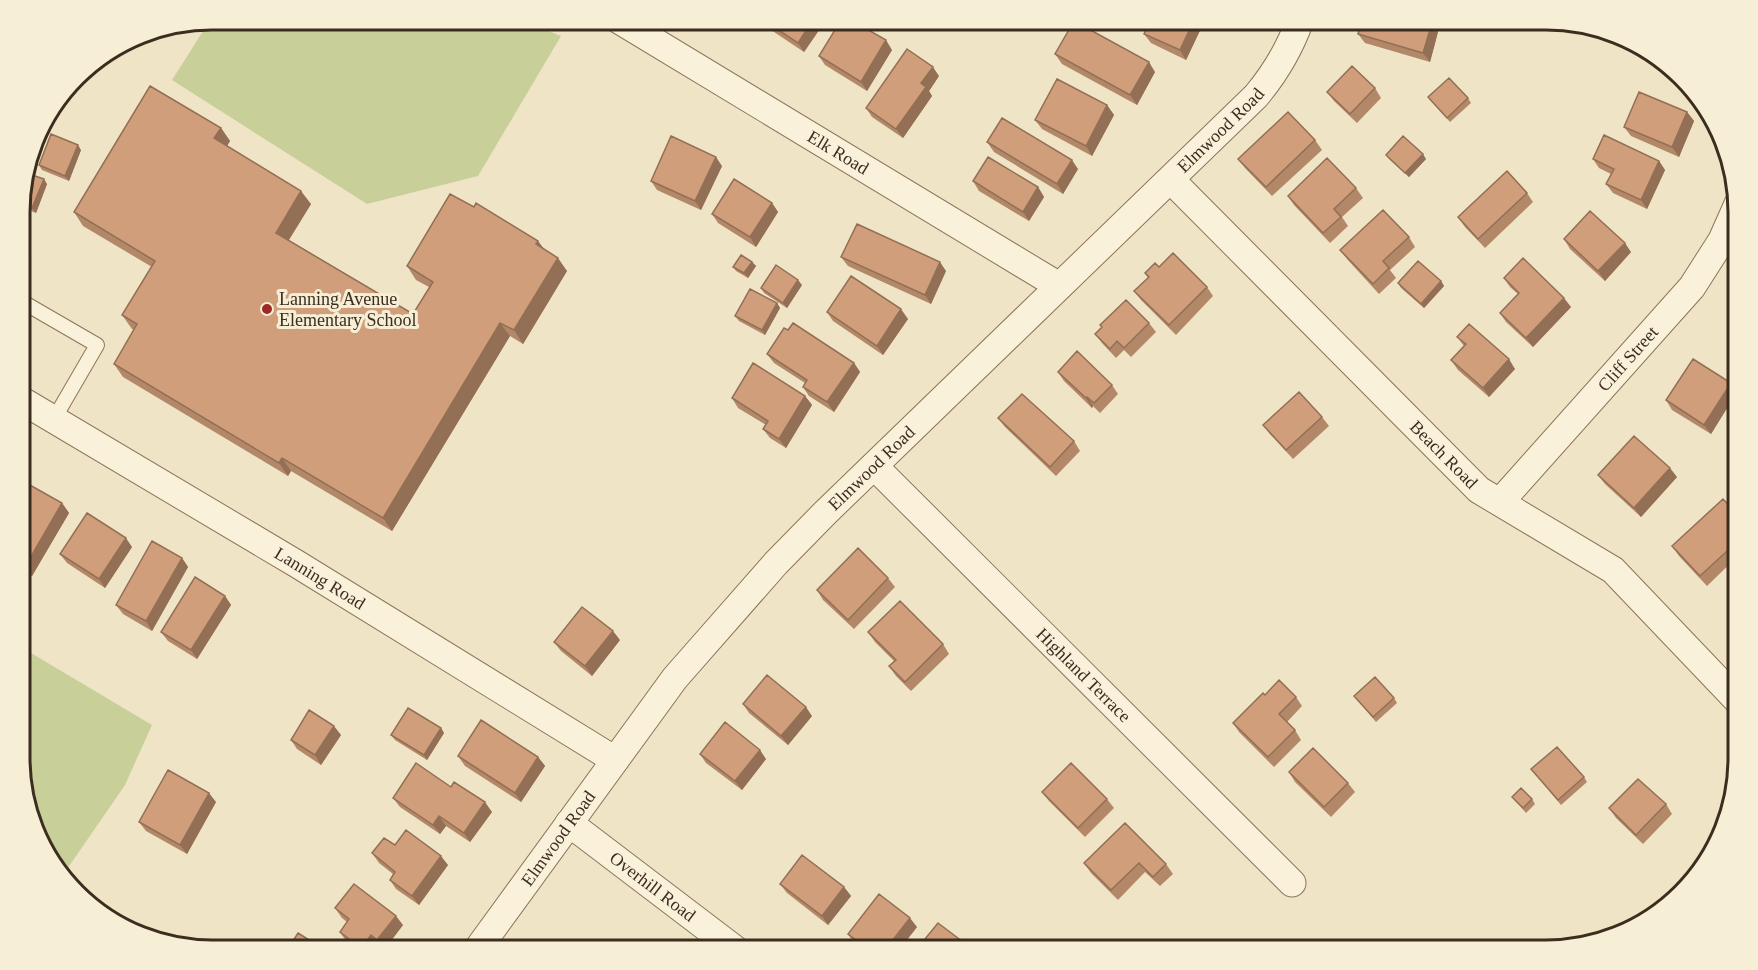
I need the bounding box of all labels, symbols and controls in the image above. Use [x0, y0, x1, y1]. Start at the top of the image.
street label: Elmwood Road [1173, 84, 1268, 177]
street label: Elk Road [804, 126, 872, 178]
place label: Lanning Avenue Elementary School [279, 289, 416, 330]
marker: Lanning Avenue Elementary School [260, 302, 274, 316]
street label: Cliff Street [1594, 322, 1662, 395]
street label: Beach Road [1406, 416, 1482, 493]
street label: Elmwood Road [824, 422, 919, 514]
street label: Lanning Road [271, 543, 369, 614]
street label: Highland Terrace [1032, 624, 1135, 726]
street label: Elmwood Road [517, 787, 599, 890]
street label: Overhill Road [606, 848, 699, 926]

